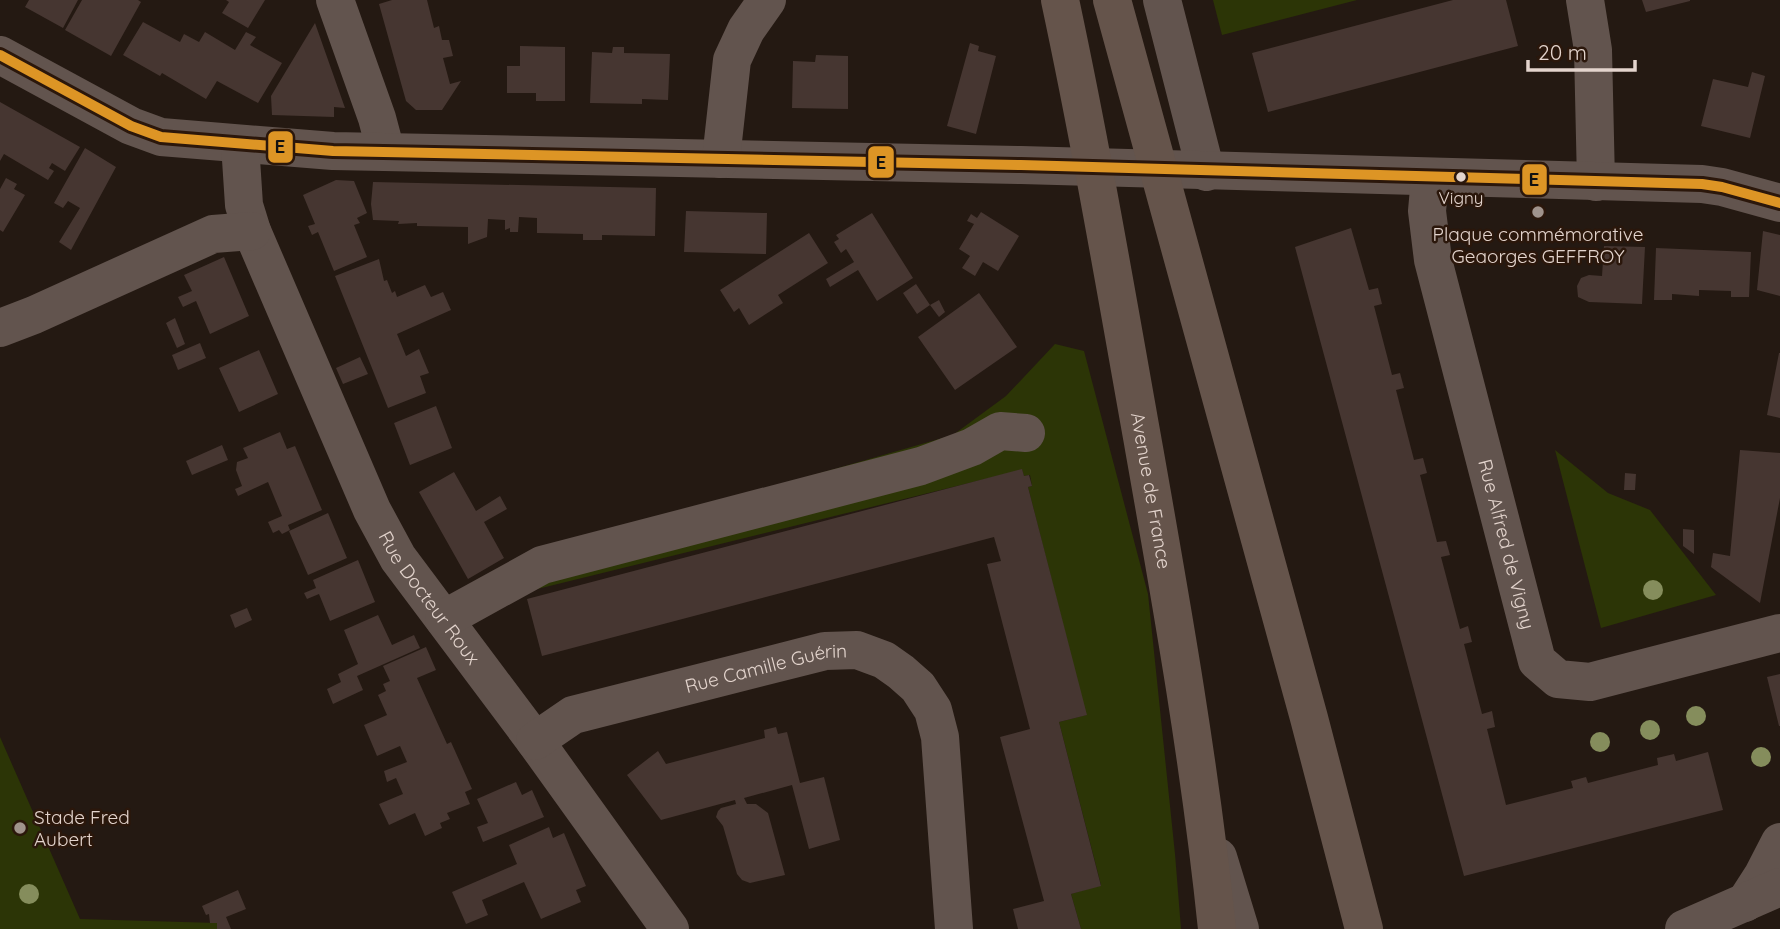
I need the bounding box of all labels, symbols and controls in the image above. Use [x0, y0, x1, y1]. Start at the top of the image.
scale bar [1528, 28, 1635, 72]
text: 20 m [1538, 39, 1587, 65]
line badge: E [267, 130, 294, 164]
text: E [275, 134, 286, 158]
line badge: E [867, 145, 895, 179]
text: E [876, 150, 887, 174]
line badge: E [1521, 163, 1548, 196]
text: E [1529, 167, 1540, 191]
marker: Vigny [1454, 170, 1468, 184]
place label: Vigny [1439, 187, 1483, 208]
marker: Plaque commémorative Geaorges GEFFROY [1530, 204, 1546, 220]
place label: Plaque commémorative Geaorges GEFFROY [1433, 222, 1643, 268]
street label: Avenue de France [1126, 410, 1177, 571]
street label: Rue Alfred de Vigny [1473, 456, 1540, 632]
street label: Rue Docteur Roux [374, 527, 485, 669]
street label: Rue Camille Guérin [682, 638, 847, 698]
place label: Stade Fred Aubert [34, 805, 130, 851]
marker: Stade Fred Aubert [12, 820, 28, 836]

